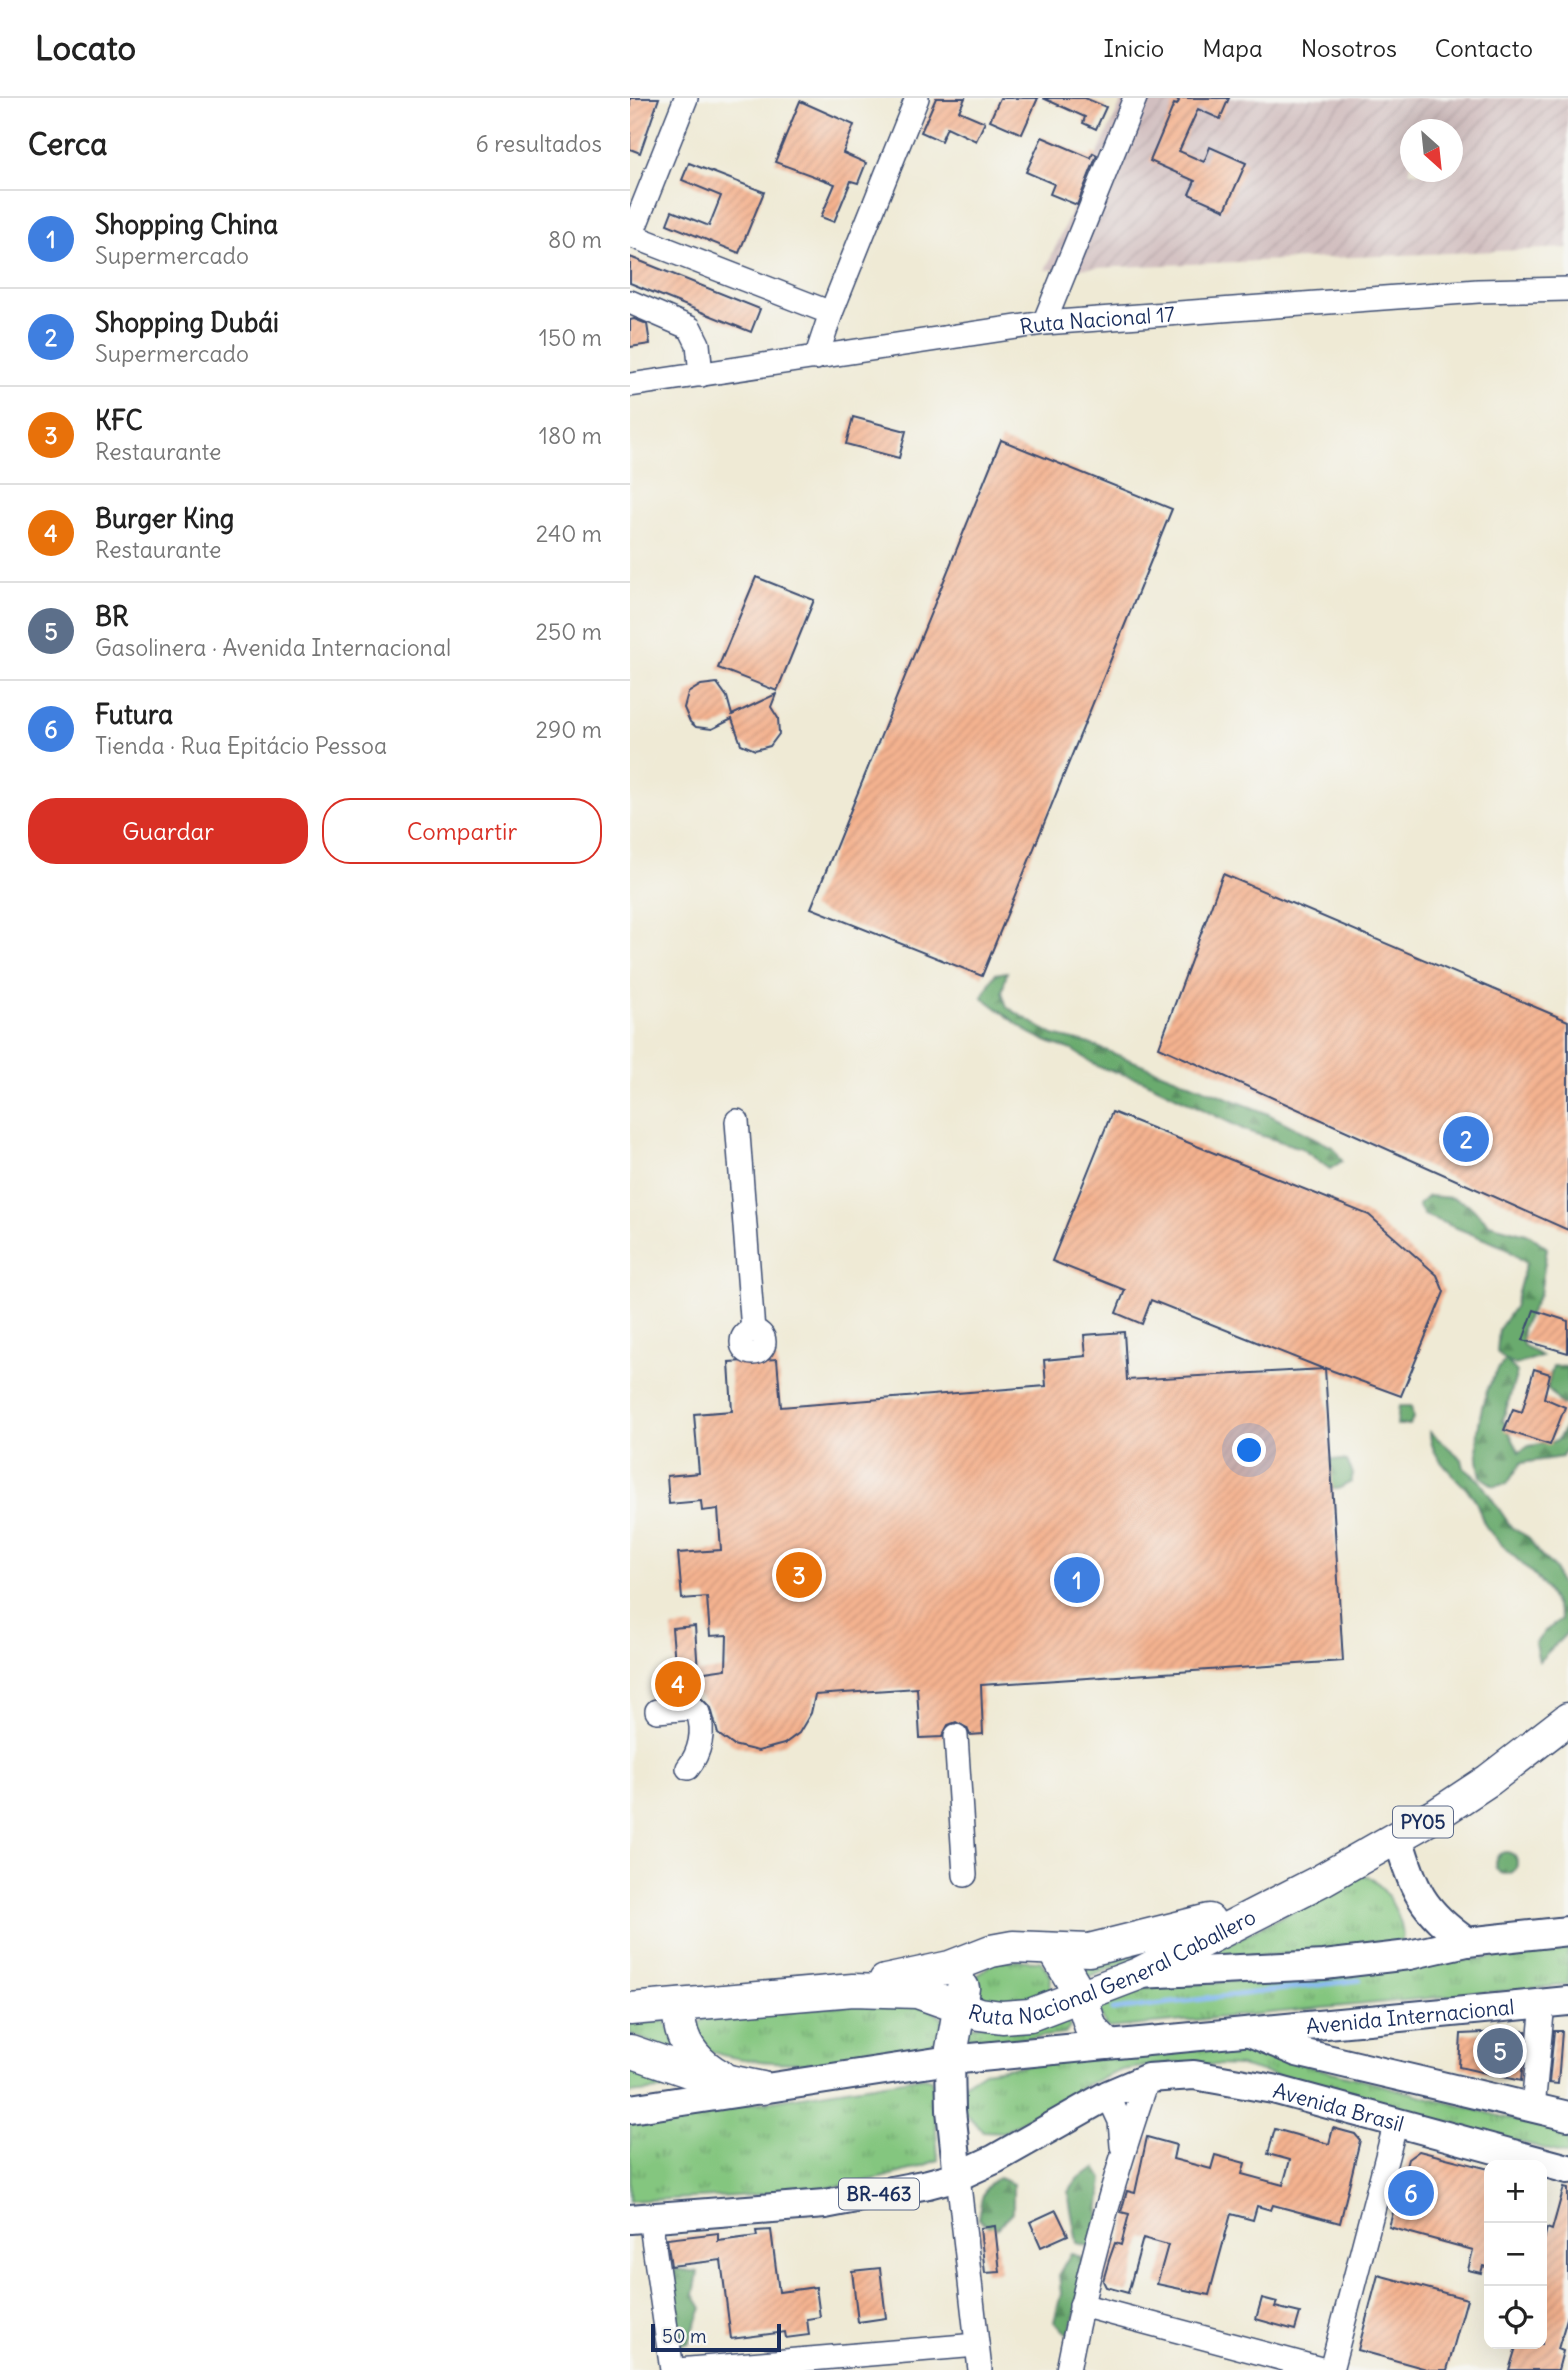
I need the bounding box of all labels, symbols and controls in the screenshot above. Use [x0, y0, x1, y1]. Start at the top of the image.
text: Locato [35, 27, 136, 69]
text: Inicio [1104, 33, 1164, 63]
text: Mapa [1202, 33, 1263, 63]
text: Nosotros [1301, 33, 1397, 63]
text: Contacto [1435, 33, 1533, 63]
north arrow [1400, 119, 1463, 182]
text: Cerca [28, 125, 107, 163]
text: 6 resultados [475, 129, 602, 158]
text: Shopping China [95, 208, 278, 241]
text: 1 [46, 225, 56, 254]
text: 80 m [548, 225, 602, 254]
text: Supermercado [95, 241, 249, 270]
street label: Ruta Nacional 17 [1018, 300, 1176, 340]
text: Shopping Dubái [95, 306, 279, 339]
text: 2 [45, 323, 57, 352]
text: 150 m [539, 323, 602, 352]
text: Supermercado [95, 339, 249, 368]
text: KFC [95, 404, 143, 437]
text: 3 [44, 421, 58, 450]
text: 180 m [539, 421, 602, 450]
text: Restaurante [95, 437, 221, 466]
text: Burger King [95, 502, 234, 535]
text: 4 [44, 519, 58, 548]
text: 240 m [536, 519, 602, 548]
text: Restaurante [95, 535, 221, 564]
text: BR [95, 600, 129, 633]
text: 5 [44, 617, 58, 646]
text: 250 m [535, 617, 602, 646]
text: Gasolinera · Avenida Internacional [95, 633, 451, 662]
text: Futura [95, 698, 173, 731]
text: 6 [44, 715, 58, 744]
text: 290 m [535, 715, 602, 744]
text: Tienda · Rua Epitácio Pessoa [95, 731, 387, 760]
button: Guardar [28, 798, 308, 864]
button: Compartir [322, 798, 602, 864]
pin: 2 [1443, 1113, 1489, 1165]
your location [1232, 1433, 1266, 1467]
pin: 3 [776, 1549, 822, 1601]
pin: 1 [1054, 1554, 1100, 1606]
pin: 4 [655, 1658, 701, 1710]
road number: PY05 [1393, 1806, 1453, 1838]
street label: Ruta Nacional General Caballero [965, 1903, 1260, 2031]
street label: Avenida Internacional [1305, 1993, 1516, 2039]
pin: 5 [1477, 2025, 1523, 2077]
street label: Avenida Brasil [1270, 2076, 1407, 2137]
map controls [1484, 2160, 1547, 2349]
button: + [1484, 2160, 1547, 2223]
pin: 6 [1388, 2167, 1434, 2219]
road number: BR-463 [839, 2178, 919, 2210]
button: − [1484, 2223, 1547, 2286]
button: locate [1484, 2286, 1547, 2349]
scale bar [651, 2321, 780, 2353]
text: 50 m [662, 2324, 707, 2348]

